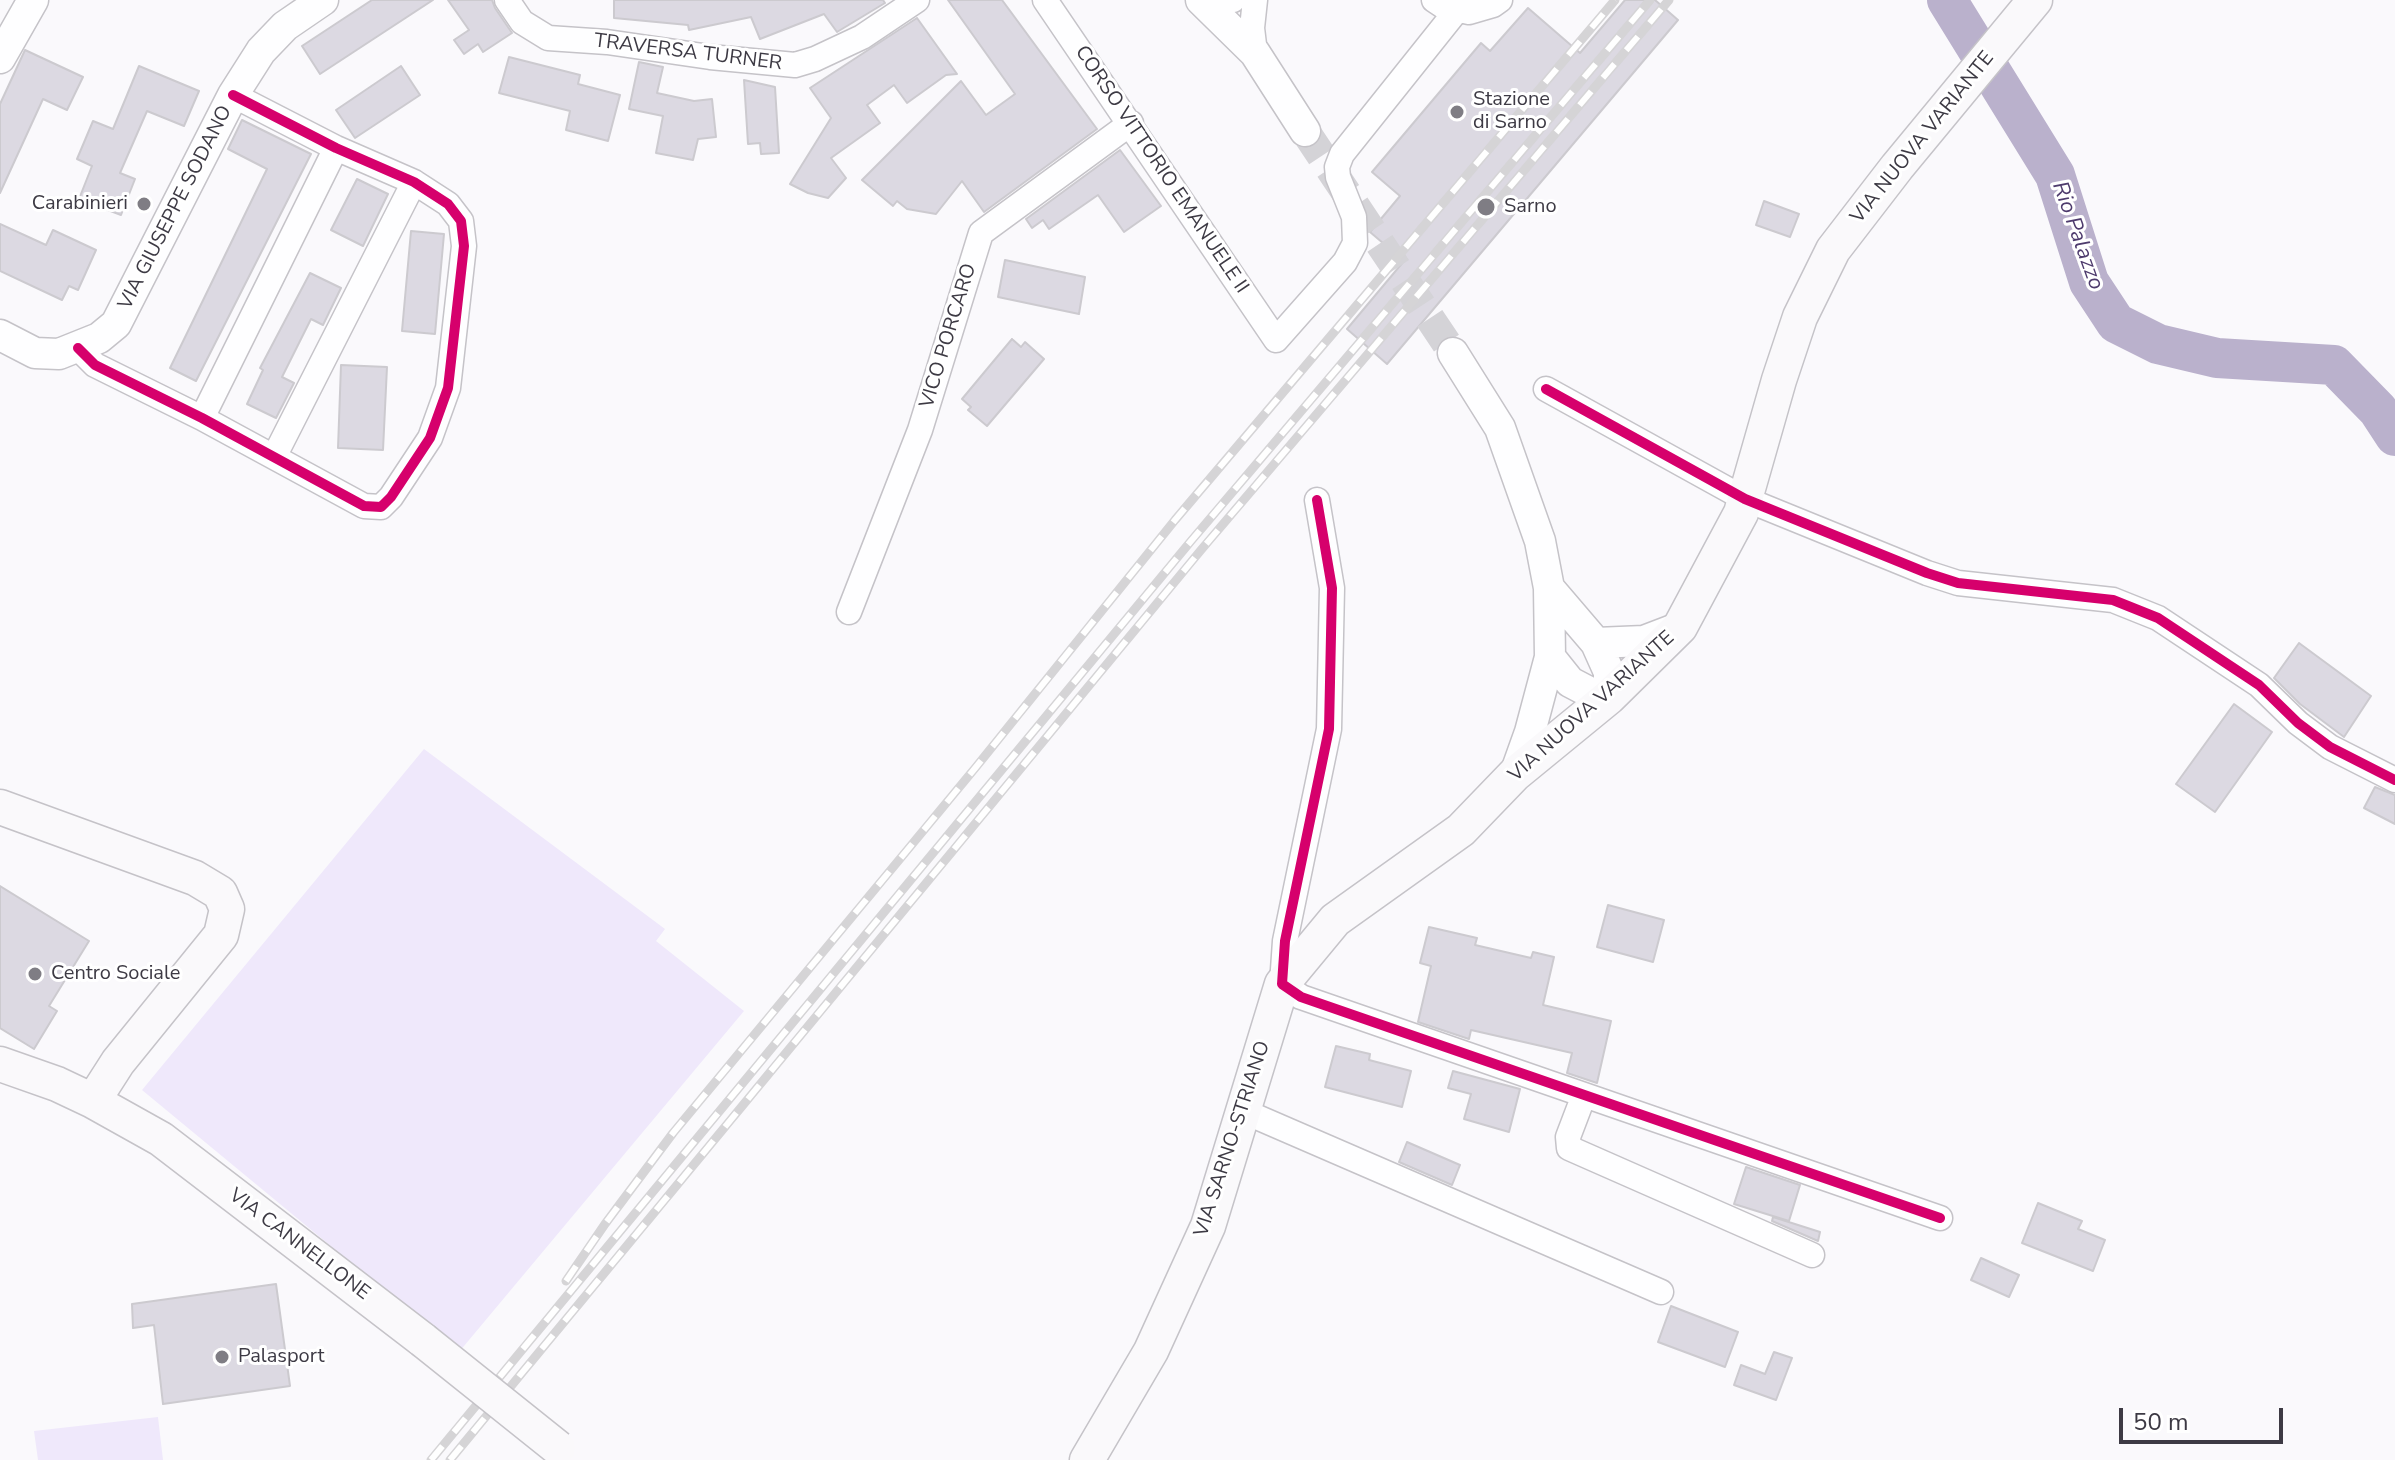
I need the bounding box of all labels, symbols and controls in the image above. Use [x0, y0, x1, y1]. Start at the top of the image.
street label: TRAVERSA TURNER [593, 30, 783, 76]
street label: CORSO VITTORIO EMANUELE II [1069, 42, 1253, 298]
street label: VIA NUOVA VARIANTE [1846, 47, 2000, 229]
place label: Stazione di Sarno [1473, 88, 1550, 135]
street label: VIA GIUSEPPE SODANO [114, 102, 238, 314]
marker: Stazione di Sarno [1448, 103, 1466, 121]
water label: Rio Palazzo [2045, 178, 2109, 294]
place label: Carabinieri [32, 192, 128, 216]
marker: Carabinieri [135, 195, 153, 213]
place label: Sarno [1504, 195, 1557, 219]
marker: Sarno [1475, 196, 1497, 218]
street label: VICO PORCARO [916, 261, 982, 411]
street label: VIA NUOVA VARIANTE [1504, 626, 1680, 788]
place label: Centro Sociale [51, 962, 180, 986]
marker: Centro Sociale [26, 965, 44, 983]
street label: VIA SARNO-STRIANO [1190, 1038, 1276, 1240]
street label: VIA CANNELLONE [224, 1184, 374, 1306]
place label: Palasport [238, 1345, 324, 1369]
marker: Palasport [213, 1348, 231, 1366]
scale bar [2123, 1392, 2287, 1442]
text: 50 m [2133, 1406, 2189, 1438]

